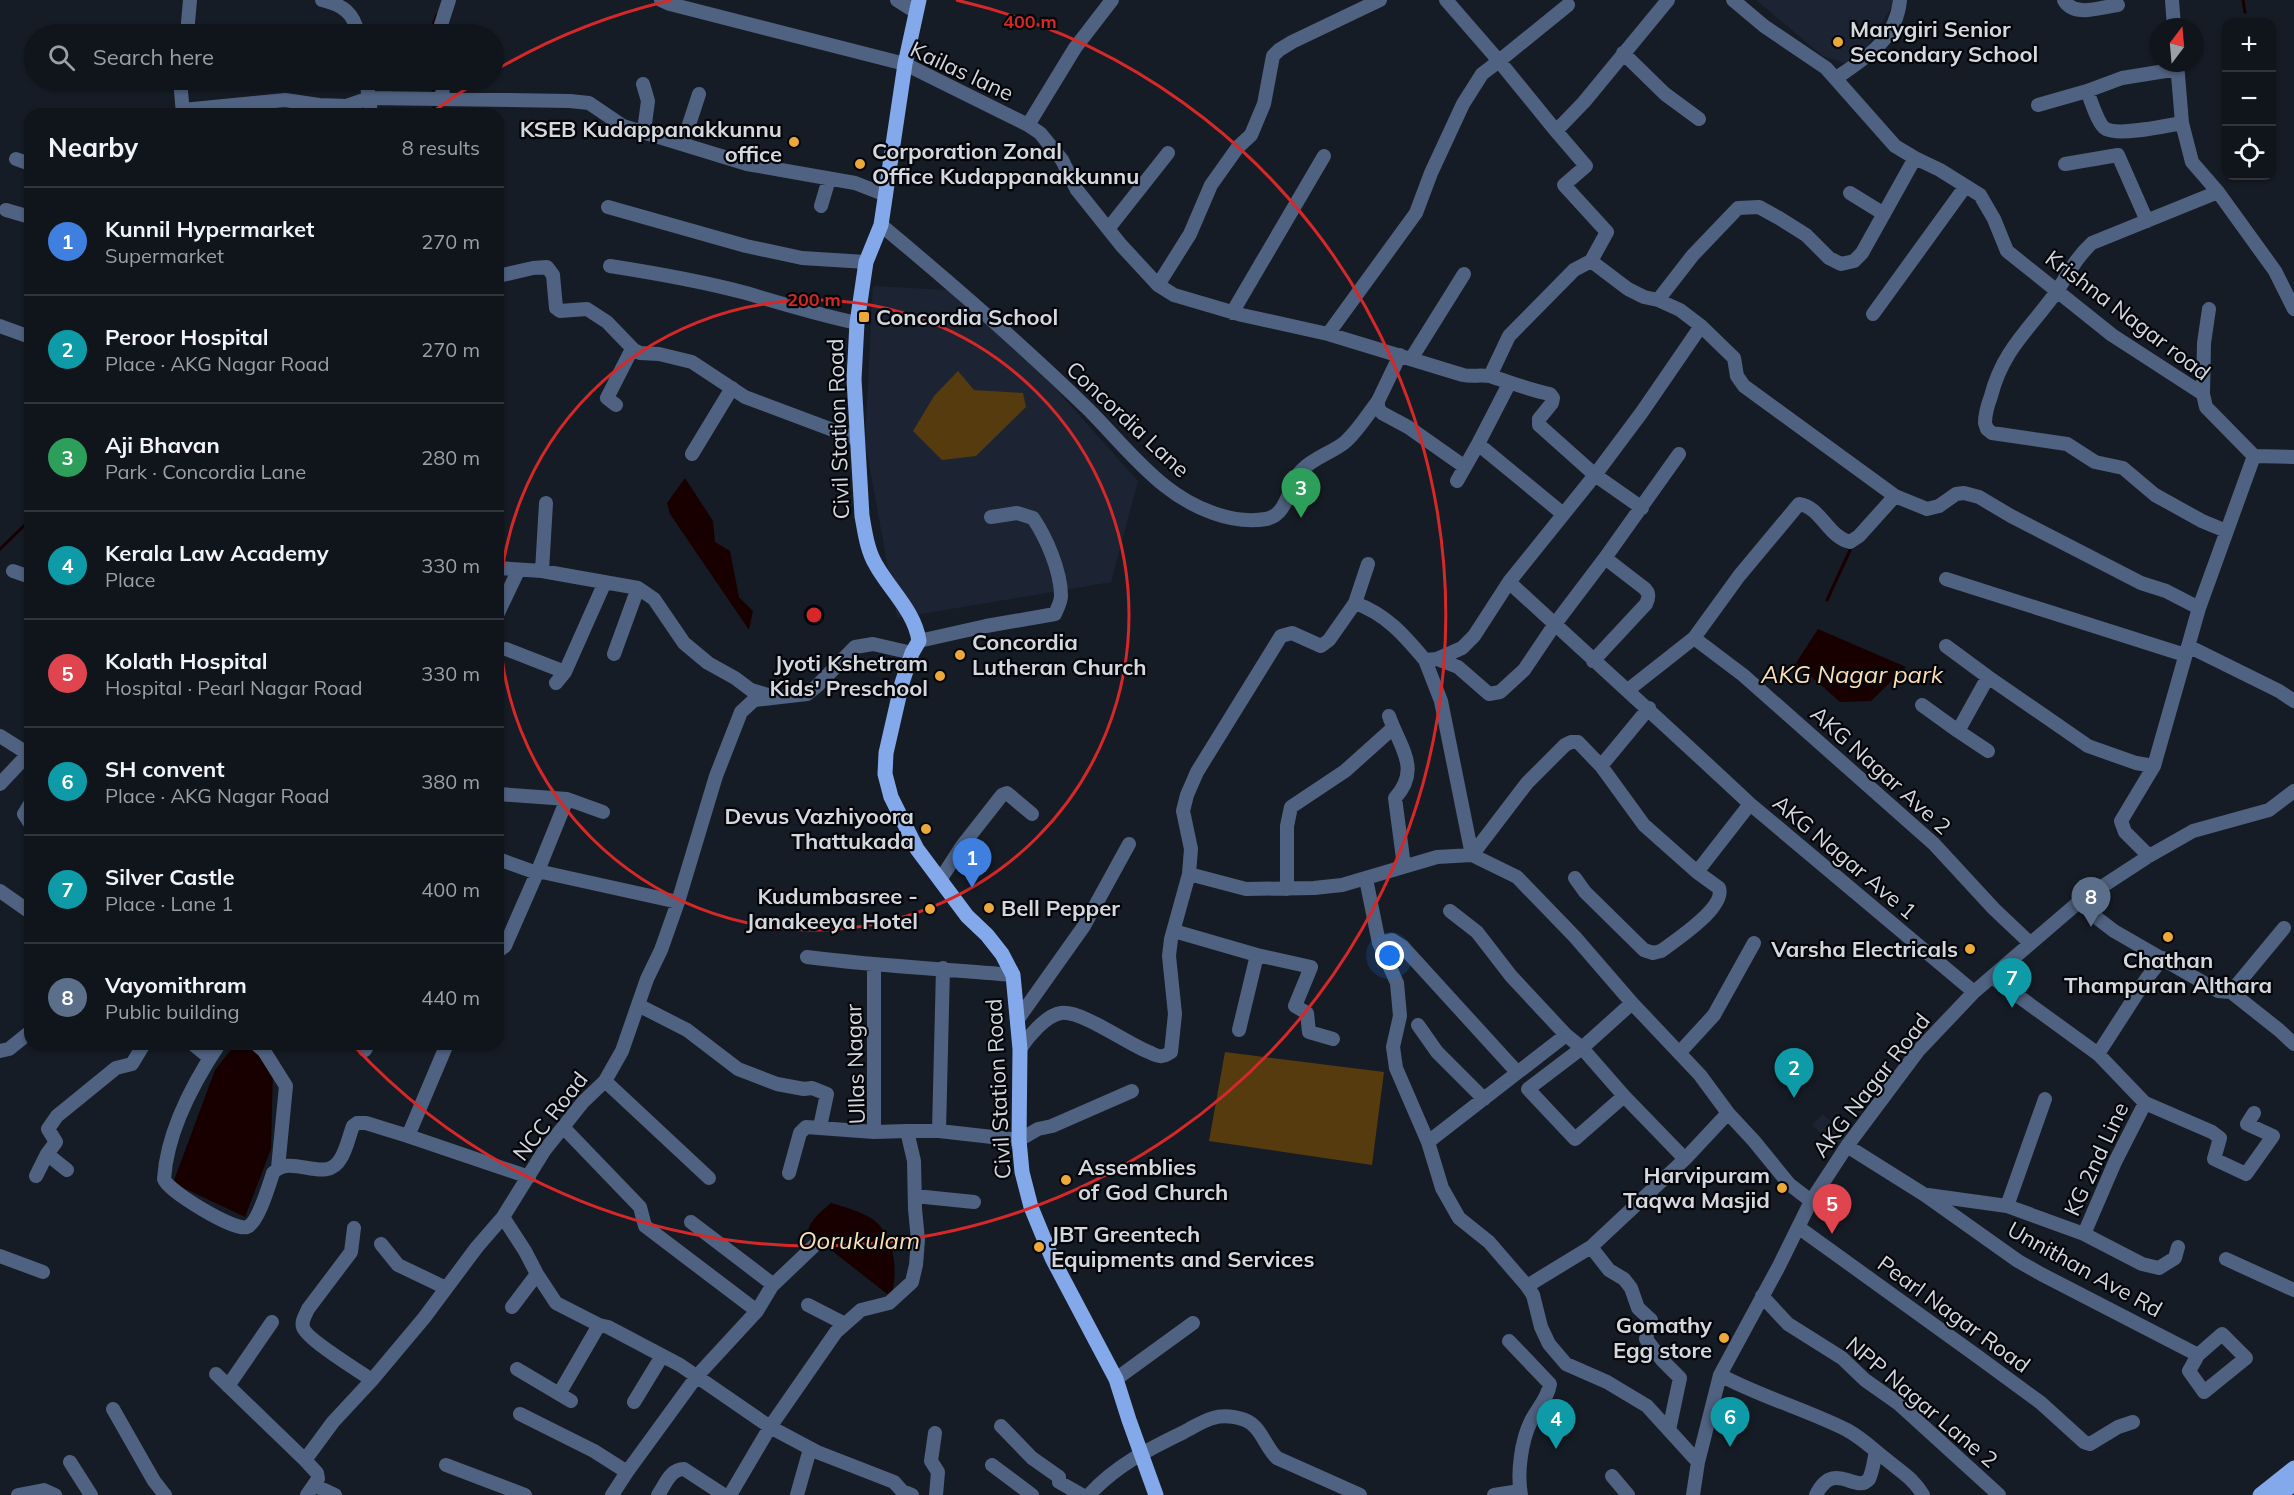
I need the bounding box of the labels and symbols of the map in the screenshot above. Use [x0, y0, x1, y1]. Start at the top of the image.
text: 400 m [1003, 10, 1057, 33]
place label: Marygiri Senior Secondary School [1850, 15, 2038, 68]
north arrow [2150, 18, 2204, 72]
street label: Kailas lane [906, 35, 1018, 107]
marker: Marygiri Senior Secondary School [1831, 35, 1845, 49]
place label: KSEB Kudappanakkunnu office [520, 115, 782, 168]
marker: KSEB Kudappanakkunnu office [787, 135, 801, 149]
place label: Corporation Zonal Office Kudappanakkunnu [872, 137, 1139, 190]
marker: Corporation Zonal Office Kudappanakkunnu [853, 157, 867, 171]
street label: Krishna Nagar road [2040, 244, 2216, 386]
text: 200 m [787, 288, 841, 311]
place label: Concordia School [876, 303, 1058, 331]
marker: Concordia School [857, 310, 871, 324]
street label: Civil Station Road [821, 338, 855, 520]
street label: Concordia Lane [1061, 355, 1195, 483]
pin: 3 [1282, 468, 1320, 518]
centre of rings [804, 605, 824, 625]
place label: Concordia Lutheran Church [972, 628, 1147, 681]
marker: Concordia Lutheran Church [953, 648, 967, 662]
place label: Jyoti Kshetram Kids' Preschool [769, 649, 928, 702]
water label: AKG Nagar park [1760, 659, 1944, 689]
marker: Jyoti Kshetram Kids' Preschool [933, 669, 947, 683]
street label: AKG Nagar Ave 2 [1805, 700, 1957, 840]
street label: AKG Nagar Ave 1 [1767, 789, 1923, 925]
place label: Devus Vazhiyoora Thattukada [725, 802, 914, 855]
marker: Devus Vazhiyoora Thattukada [919, 822, 933, 836]
pin: 1 [952, 838, 992, 888]
pin: 8 [2072, 878, 2110, 927]
place label: Kudumbasree - Janakeeya Hotel [746, 882, 918, 935]
place label: Bell Pepper [1001, 894, 1120, 922]
marker: Bell Pepper [982, 901, 996, 915]
marker: Kudumbasree - Janakeeya Hotel [923, 902, 937, 916]
marker: Chathan Thampuran Althara [2161, 930, 2175, 944]
place label: Varsha Electricals [1770, 935, 1958, 963]
your location [1375, 941, 1404, 970]
marker: Varsha Electricals [1963, 942, 1977, 956]
place label: Chathan Thampuran Althara [2064, 946, 2272, 999]
pin: 7 [1992, 958, 2032, 1008]
street label: Civil Station Road [979, 998, 1017, 1180]
street label: Ullas Nagar [839, 1003, 871, 1125]
street label: AKG Nagar Road [1806, 1007, 1936, 1163]
pin: 2 [1774, 1048, 1814, 1098]
street label: NCC Road [506, 1066, 594, 1166]
street label: KG 2nd Line [2057, 1098, 2135, 1220]
place label: Assemblies of God Church [1078, 1153, 1228, 1206]
place label: Harvipuram Taqwa Masjid [1623, 1161, 1770, 1214]
marker: Assemblies of God Church [1059, 1173, 1073, 1187]
marker: Harvipuram Taqwa Masjid [1775, 1181, 1789, 1195]
pin: 5 [1812, 1184, 1852, 1234]
street label: Unnithan Ave Rd [2003, 1215, 2167, 1323]
place label: JBT Greentech Equipments and Services [1051, 1220, 1314, 1273]
water label: Oorukulam [798, 1225, 920, 1255]
marker: JBT Greentech Equipments and Services [1032, 1240, 1046, 1254]
street label: Pearl Nagar Road [1872, 1249, 2036, 1379]
place label: Gomathy Egg store [1613, 1311, 1712, 1364]
street label: NPP Nagar Lane 2 [1840, 1330, 2004, 1474]
marker: Gomathy Egg store [1717, 1331, 1731, 1345]
pin: 6 [1710, 1398, 1750, 1447]
pin: 4 [1536, 1400, 1576, 1449]

